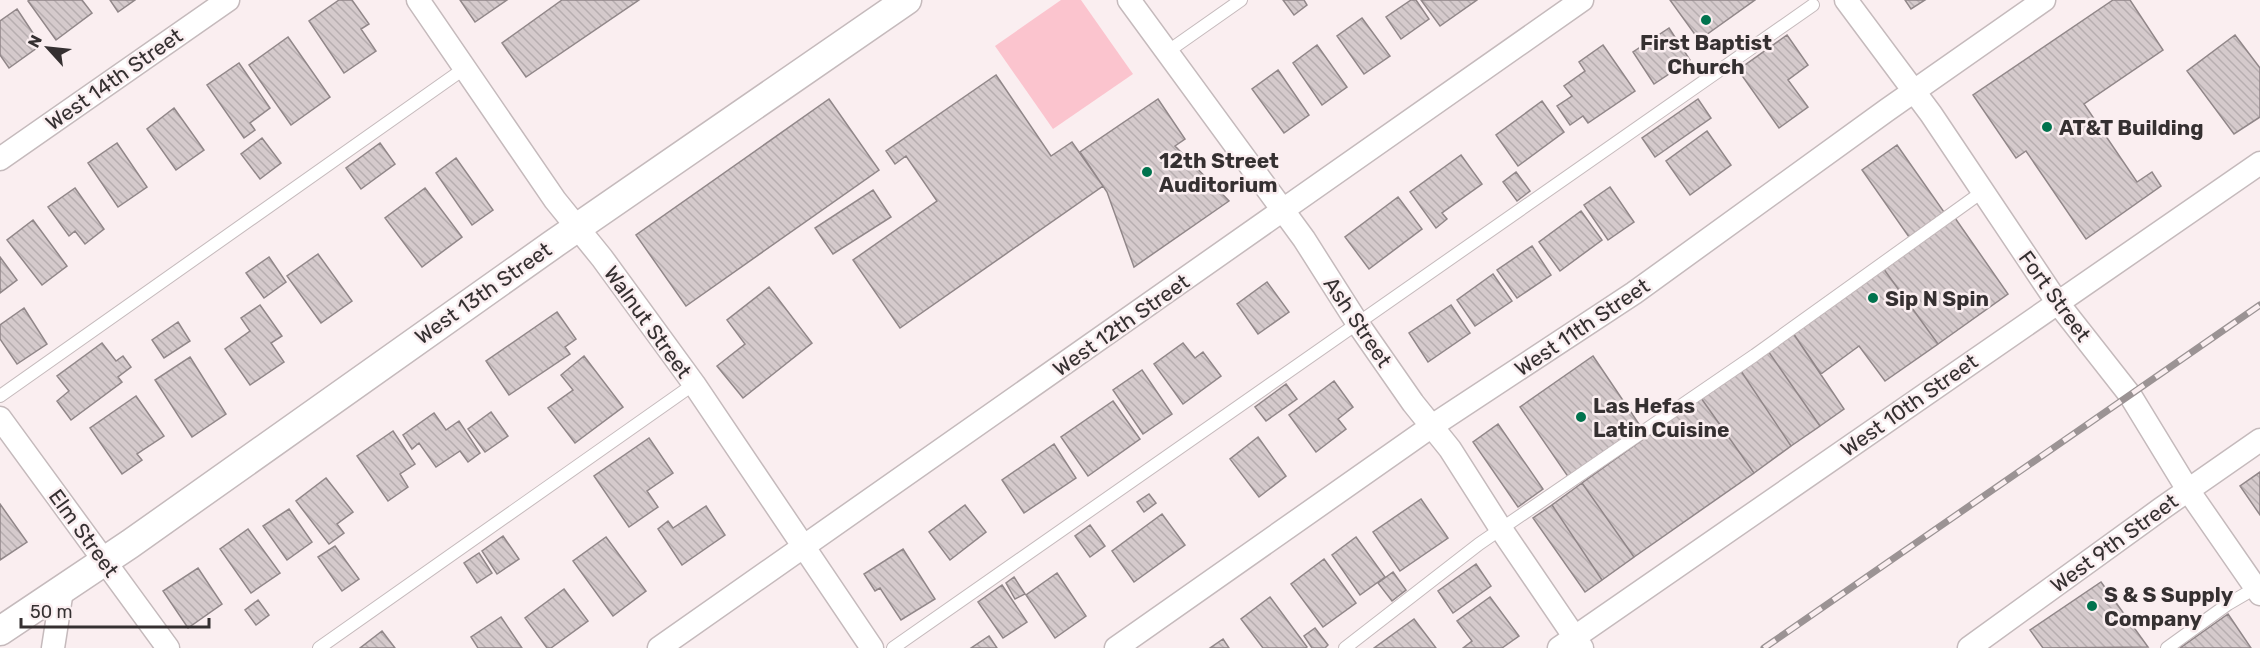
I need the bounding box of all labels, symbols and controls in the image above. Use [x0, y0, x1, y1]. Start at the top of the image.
marker: First Baptist Church [1699, 13, 1713, 27]
north arrow [18, 18, 78, 78]
street label: West 14th Street [41, 23, 187, 135]
place label: First Baptist Church [1640, 30, 1772, 79]
text: N [24, 32, 46, 51]
place label: AT&T Building [2059, 115, 2204, 140]
marker: AT&T Building [2040, 120, 2054, 134]
place label: 12th Street Auditorium [1159, 148, 1279, 197]
marker: 12th Street Auditorium [1140, 165, 1154, 179]
street label: West 13th Street [410, 237, 556, 349]
street label: Fort Street [2014, 246, 2096, 346]
street label: Walnut Street [599, 261, 697, 383]
street label: West 12th Street [1048, 269, 1194, 381]
street label: Ash Street [1319, 272, 1397, 372]
street label: West 11th Street [1510, 273, 1654, 381]
place label: Sip N Spin [1885, 286, 1989, 311]
marker: Sip N Spin [1866, 291, 1880, 305]
street label: West 10th Street [1836, 348, 1982, 462]
place label: Las Hefas Latin Cuisine [1593, 393, 1729, 442]
marker: Las Hefas Latin Cuisine [1574, 410, 1588, 424]
street label: Elm Street [44, 484, 124, 582]
street label: West 9th Street [2045, 488, 2183, 598]
place label: S & S Supply Company [2104, 582, 2234, 631]
scale bar [21, 591, 208, 629]
marker: S & S Supply Company [2085, 599, 2099, 613]
text: 50 m [30, 601, 73, 623]

